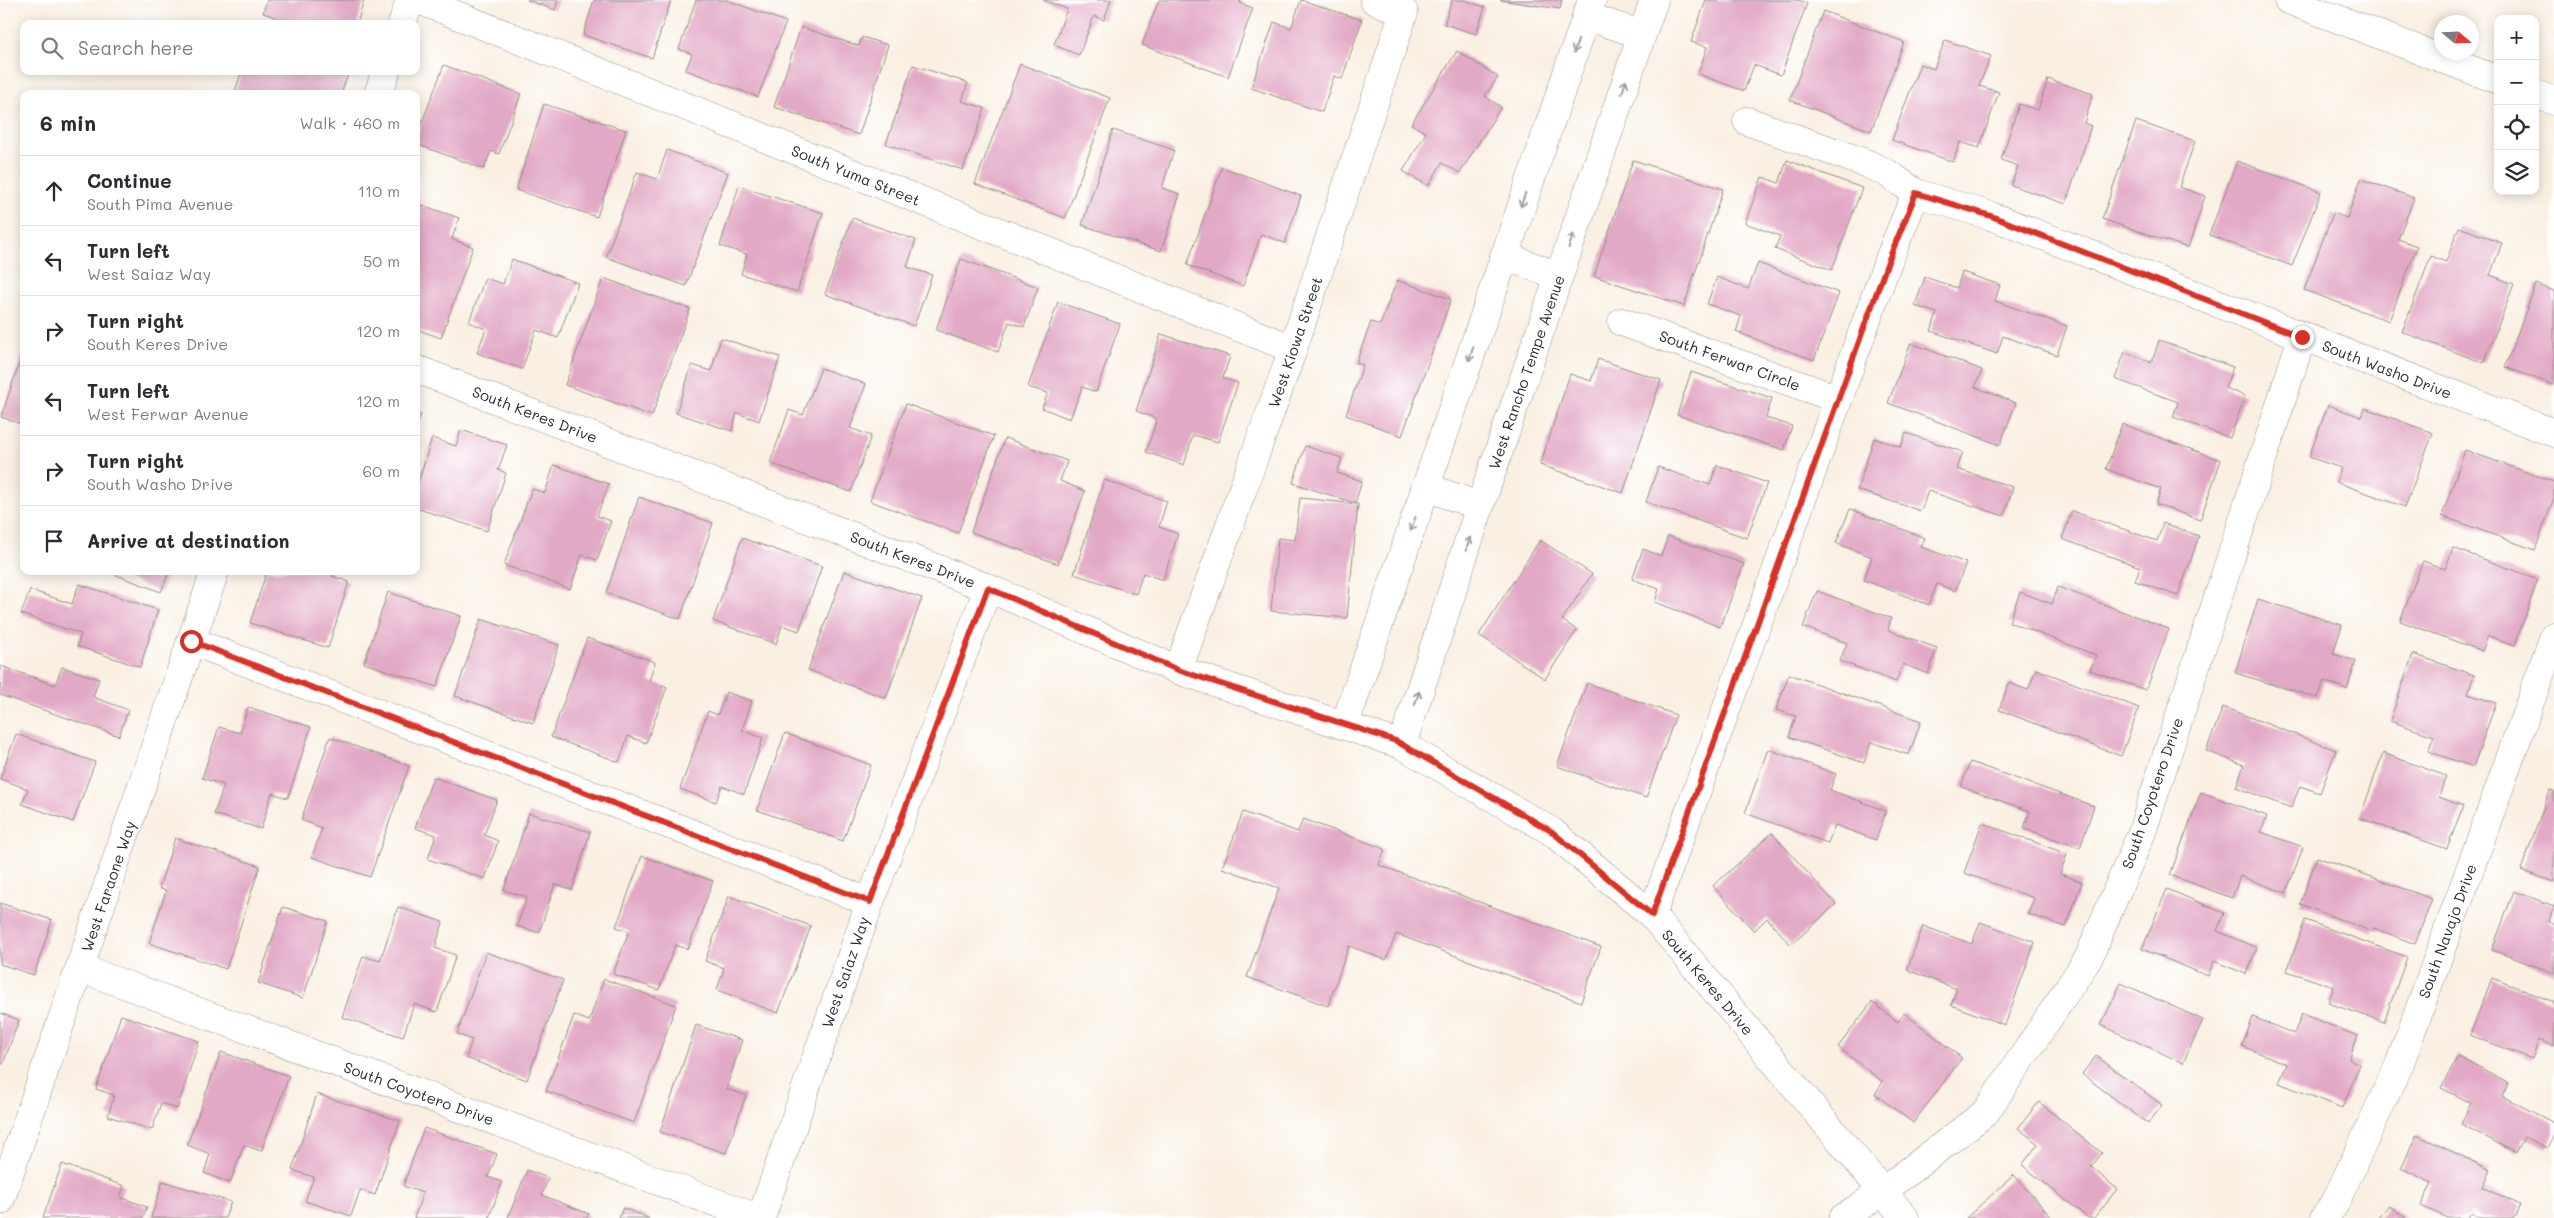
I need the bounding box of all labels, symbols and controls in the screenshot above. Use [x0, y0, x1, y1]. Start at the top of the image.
north arrow [2434, 15, 2479, 60]
map controls [2494, 15, 2539, 195]
button: + [2494, 15, 2539, 60]
search box [20, 20, 420, 75]
icon: search [38, 34, 66, 62]
text: Search here [78, 35, 194, 60]
one-way arrow [1571, 38, 1580, 53]
button: − [2494, 60, 2539, 105]
one-way arrow [1619, 80, 1629, 96]
button: locate [2494, 105, 2539, 150]
text: 6 min [40, 109, 96, 136]
text: Walk · 460 m [299, 112, 400, 133]
street label: South Yuma Street [789, 140, 923, 210]
button: layers [2494, 150, 2539, 195]
text: Continue [87, 168, 172, 193]
icon: ahead [40, 177, 68, 205]
text: 110 m [358, 180, 400, 201]
one-way arrow [1518, 192, 1528, 208]
text: South Pima Avenue [87, 193, 233, 214]
one-way arrow [1567, 234, 1576, 249]
text: Turn left [87, 238, 170, 263]
icon: left [40, 247, 68, 275]
text: 50 m [363, 250, 400, 271]
text: West Saiaz Way [87, 263, 211, 284]
street label: West Rancho Tempe Avenue [1483, 272, 1569, 472]
street label: West Kiowa Street [1263, 274, 1327, 410]
text: Turn right [87, 308, 184, 333]
icon: right [40, 317, 68, 345]
text: 120 m [356, 320, 400, 341]
street label: South Ferwar Circle [1657, 325, 1803, 395]
route end [2291, 326, 2314, 349]
text: South Keres Drive [87, 333, 228, 354]
street label: South Washo Drive [2319, 335, 2455, 403]
one-way arrow [1466, 345, 1475, 361]
text: Turn left [87, 378, 170, 403]
street label: South Keres Drive [470, 381, 600, 447]
icon: left [40, 387, 68, 415]
text: 120 m [356, 390, 400, 411]
text: West Ferwar Avenue [87, 403, 249, 424]
text: Turn right [87, 448, 184, 473]
icon: right [40, 457, 68, 485]
text: 60 m [363, 460, 400, 481]
text: South Washo Drive [87, 473, 233, 494]
one-way arrow [1408, 516, 1417, 531]
street label: South Keres Drive [848, 526, 978, 592]
icon: arrive [40, 527, 68, 555]
text: Arrive at destination [87, 528, 290, 553]
one-way arrow [1463, 536, 1473, 552]
route start [180, 630, 203, 653]
one-way arrow [1413, 691, 1422, 707]
street label: South Coyotero Drive [2117, 715, 2187, 871]
street label: West Faraone Way [76, 818, 140, 954]
street label: South Navajo Drive [2413, 861, 2481, 1001]
street label: West Saiaz Way [817, 914, 873, 1030]
street label: South Keres Drive [1658, 925, 1758, 1039]
street label: South Coyotero Drive [341, 1056, 497, 1130]

